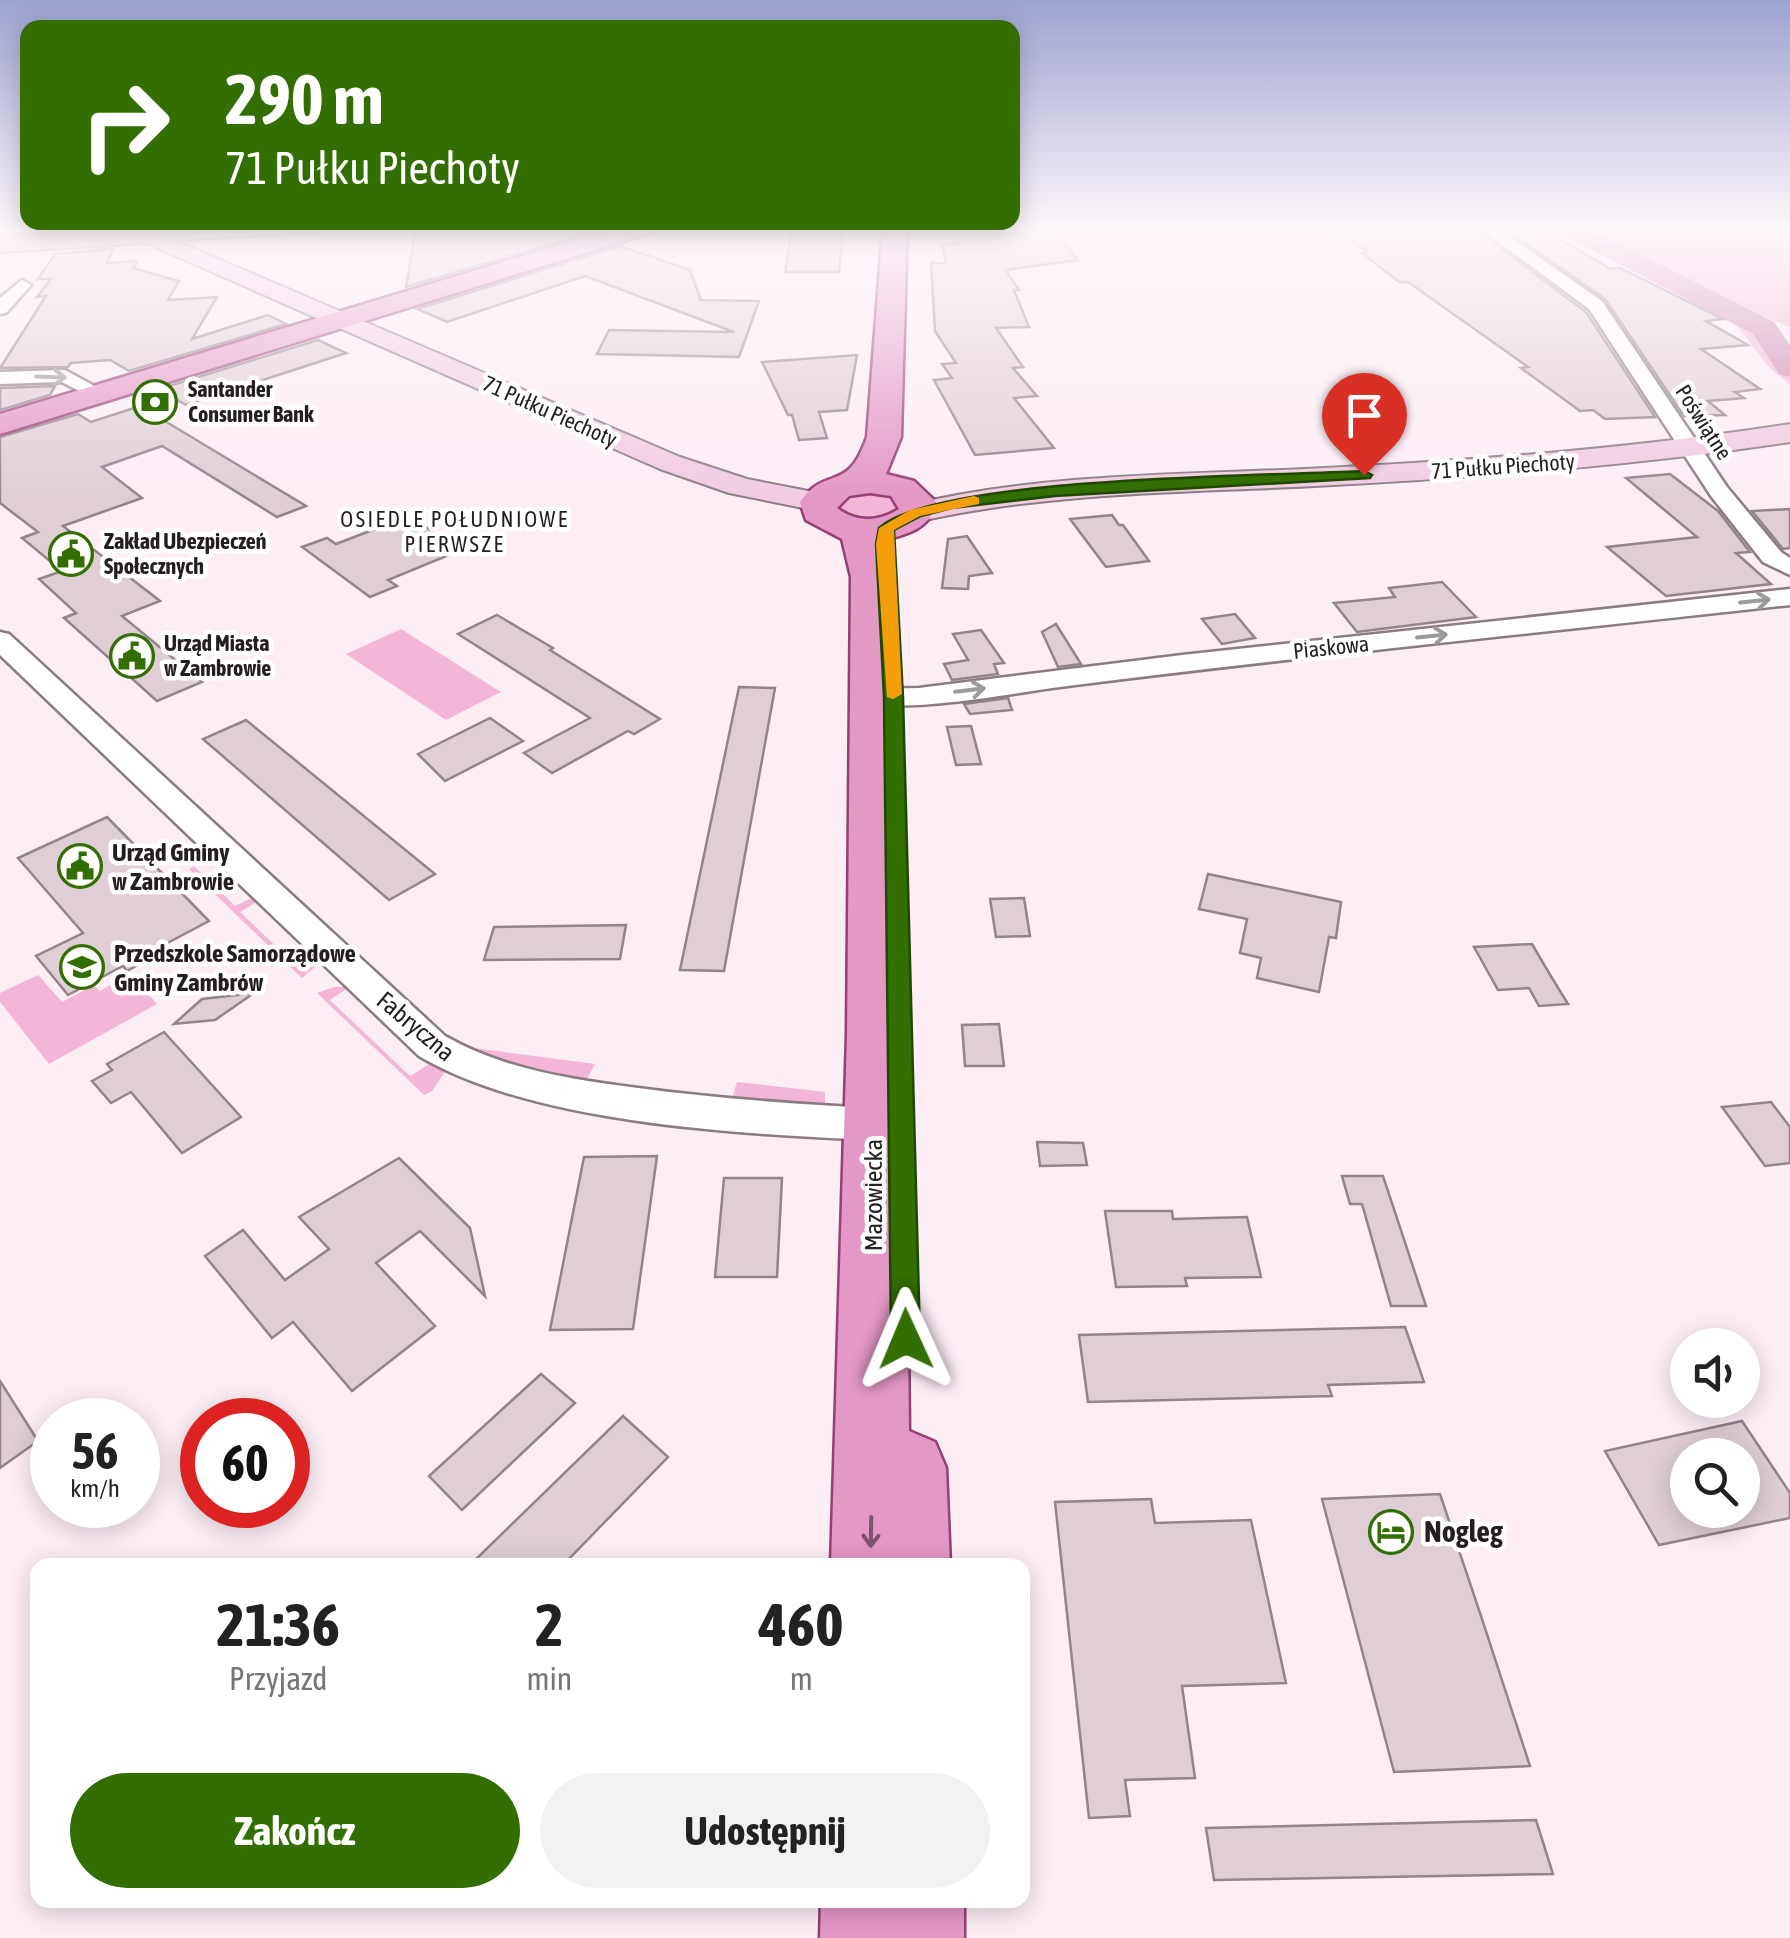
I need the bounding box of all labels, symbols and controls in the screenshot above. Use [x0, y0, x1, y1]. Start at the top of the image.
text: 290 m [225, 59, 384, 139]
icon: right [60, 60, 190, 190]
text: 71 Pułku Piechoty [225, 142, 520, 194]
one-way arrow [35, 368, 67, 387]
street label: 71 Pułku Piechoty [479, 370, 621, 452]
pin [1322, 373, 1407, 476]
place label: Santander Consumer Bank [188, 376, 314, 427]
bank icon: Santander Consumer Bank [132, 379, 178, 425]
street label: Poświątne [1670, 380, 1738, 464]
icon: arrive [1337, 388, 1392, 443]
street label: 71 Pułku Piechoty [1430, 448, 1576, 484]
district label: OSIEDLE POŁUDNIOWE PIERWSZE [340, 506, 570, 557]
place label: Zakład Ubezpieczeń Społecznych [104, 528, 267, 579]
public building icon: Zakład Ubezpieczeń Społecznych [48, 531, 94, 577]
one-way arrow [1738, 591, 1770, 610]
one-way arrow [1415, 626, 1447, 645]
place label: Urząd Miasta w Zambrowie [164, 630, 271, 681]
street label: Piaskowa [1292, 630, 1370, 664]
public building icon: Urząd Miasta w Zambrowie [109, 633, 155, 679]
one-way arrow [953, 680, 985, 699]
place label: Urząd Gminy w Zambrowie [112, 838, 234, 895]
public building icon: Urząd Gminy w Zambrowie [57, 843, 103, 889]
place label: Przedszkole Samorządowe Gminy Zambrów [114, 939, 356, 996]
school or university icon: Przedszkole Samorządowe Gminy Zambrów [59, 944, 105, 990]
street label: Fabryczna [372, 986, 460, 1066]
street label: Mazowiecka [859, 1139, 887, 1251]
position arrow [854, 1287, 958, 1391]
map controls [1670, 1328, 1760, 1528]
button: sound [1670, 1328, 1760, 1418]
speed limit sign: 60 [180, 1398, 310, 1528]
text: 56 [71, 1422, 118, 1480]
button: search [1670, 1438, 1760, 1528]
text: km/h [70, 1474, 120, 1502]
hotel icon: Nogleg [1368, 1509, 1414, 1555]
place label: Nogleg [1424, 1514, 1503, 1548]
one-way arrow [862, 1515, 881, 1547]
text: 21:36 [216, 1590, 340, 1659]
text: 2 [535, 1590, 564, 1659]
text: 460 [759, 1590, 843, 1659]
text: Przyjazd [229, 1660, 327, 1697]
text: min [526, 1660, 572, 1697]
text: m [790, 1660, 813, 1697]
button: Zakończ [70, 1773, 520, 1888]
button: Udostępnij [540, 1773, 990, 1888]

